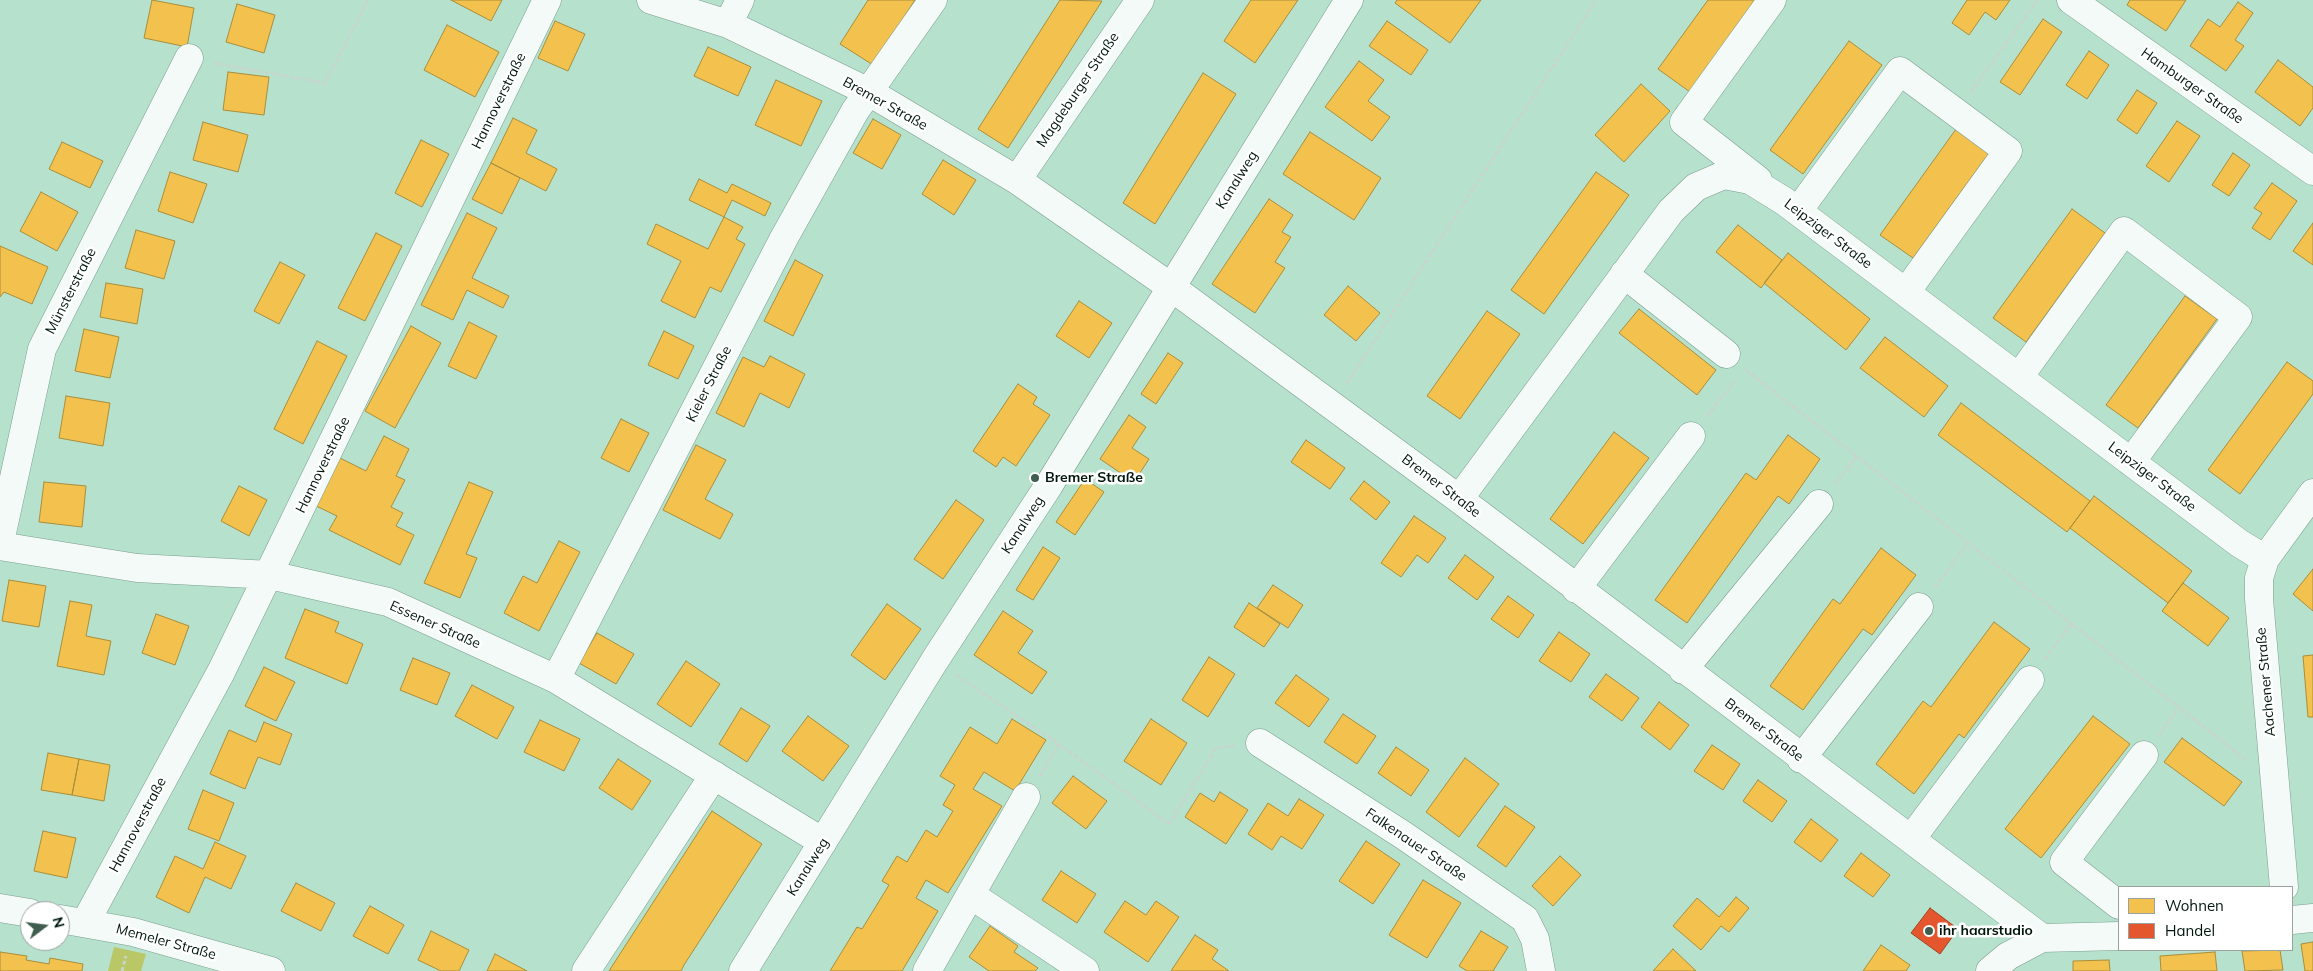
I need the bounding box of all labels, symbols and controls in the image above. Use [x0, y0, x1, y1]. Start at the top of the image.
street label: Magdeburger Straße [1033, 29, 1123, 151]
street label: Hamburger Straße [2138, 44, 2246, 128]
street label: Hannoverstraße [468, 50, 530, 152]
street label: Bremer Straße [840, 74, 930, 134]
street label: Kanalweg [1213, 148, 1261, 212]
street label: Leipziger Straße [1781, 195, 1875, 273]
street label: Münsterstraße [42, 245, 100, 337]
street label: Kieler Straße [683, 343, 735, 425]
street label: Hannoverstraße [292, 414, 354, 516]
street label: Leipziger Straße [2105, 438, 2199, 516]
street label: Bremer Straße [1398, 451, 1484, 521]
place label: Bremer Straße [1045, 470, 1143, 486]
marker: Bremer Straße [1029, 472, 1041, 484]
street label: Kanalweg [998, 493, 1048, 557]
street label: Essener Straße [387, 597, 483, 653]
street label: Aachener Straße [2253, 627, 2279, 737]
street label: Bremer Straße [1721, 695, 1807, 765]
street label: Hannoverstraße [106, 775, 170, 875]
street label: Falkenauer Straße [1362, 805, 1470, 885]
street label: Kanalweg [784, 835, 832, 899]
legend [2118, 886, 2293, 951]
text: Wohnen [2165, 896, 2224, 915]
north arrow [20, 901, 70, 951]
text: N [48, 915, 69, 930]
street label: Memeler Straße [114, 921, 218, 963]
text: Handel [2165, 921, 2215, 940]
place label: ihr haarstudio [1939, 923, 2033, 939]
marker: ihr haarstudio [1923, 925, 1935, 937]

